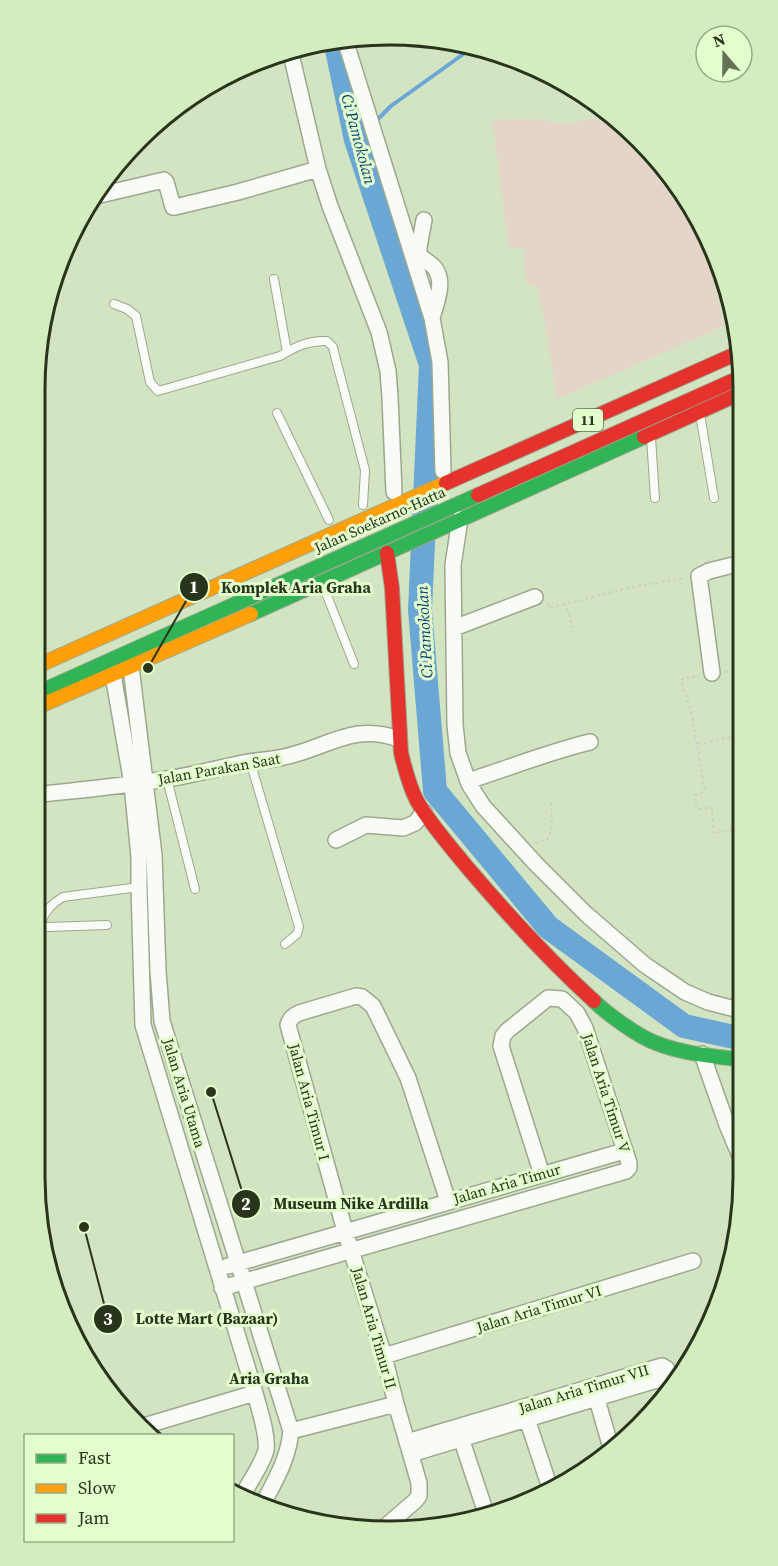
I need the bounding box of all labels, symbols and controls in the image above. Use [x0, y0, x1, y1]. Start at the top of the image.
north arrow [694, 24, 754, 84]
text: N [710, 27, 728, 52]
water label: Ci Pamokolan [336, 91, 382, 187]
road number: 11 [573, 409, 603, 431]
street label: Jalan Soekarno-Hatta [310, 481, 449, 558]
callout: Komplek Aria Graha [179, 570, 383, 604]
text: 1 [189, 574, 199, 599]
text: Komplek Aria Graha [221, 576, 371, 598]
water label: Ci Pamokolan [411, 585, 437, 679]
street label: Jalan Parakan Saat [155, 747, 282, 790]
street label: Jalan Aria Timur V [577, 1030, 636, 1155]
street label: Jalan Aria Utama [158, 1035, 211, 1150]
street label: Jalan Aria Timur I [284, 1040, 335, 1163]
street label: Jalan Aria Timur [450, 1158, 564, 1209]
callout: Museum Nike Ardilla [231, 1187, 440, 1221]
text: 2 [241, 1191, 251, 1216]
text: Museum Nike Ardilla [273, 1192, 429, 1214]
street label: Jalan Aria Timur II [347, 1264, 402, 1391]
street label: Jalan Aria Timur VI [473, 1280, 604, 1338]
callout: Lotte Mart (Bazaar) [93, 1302, 290, 1336]
text: 3 [103, 1306, 113, 1331]
text: Lotte Mart (Bazaar) [136, 1307, 278, 1329]
street label: Jalan Aria Timur VII [515, 1359, 652, 1419]
district label: Aria Graha [229, 1367, 309, 1389]
legend [24, 1434, 234, 1542]
text: Fast [78, 1445, 111, 1470]
text: Slow [78, 1475, 116, 1500]
text: Jam [77, 1505, 110, 1530]

